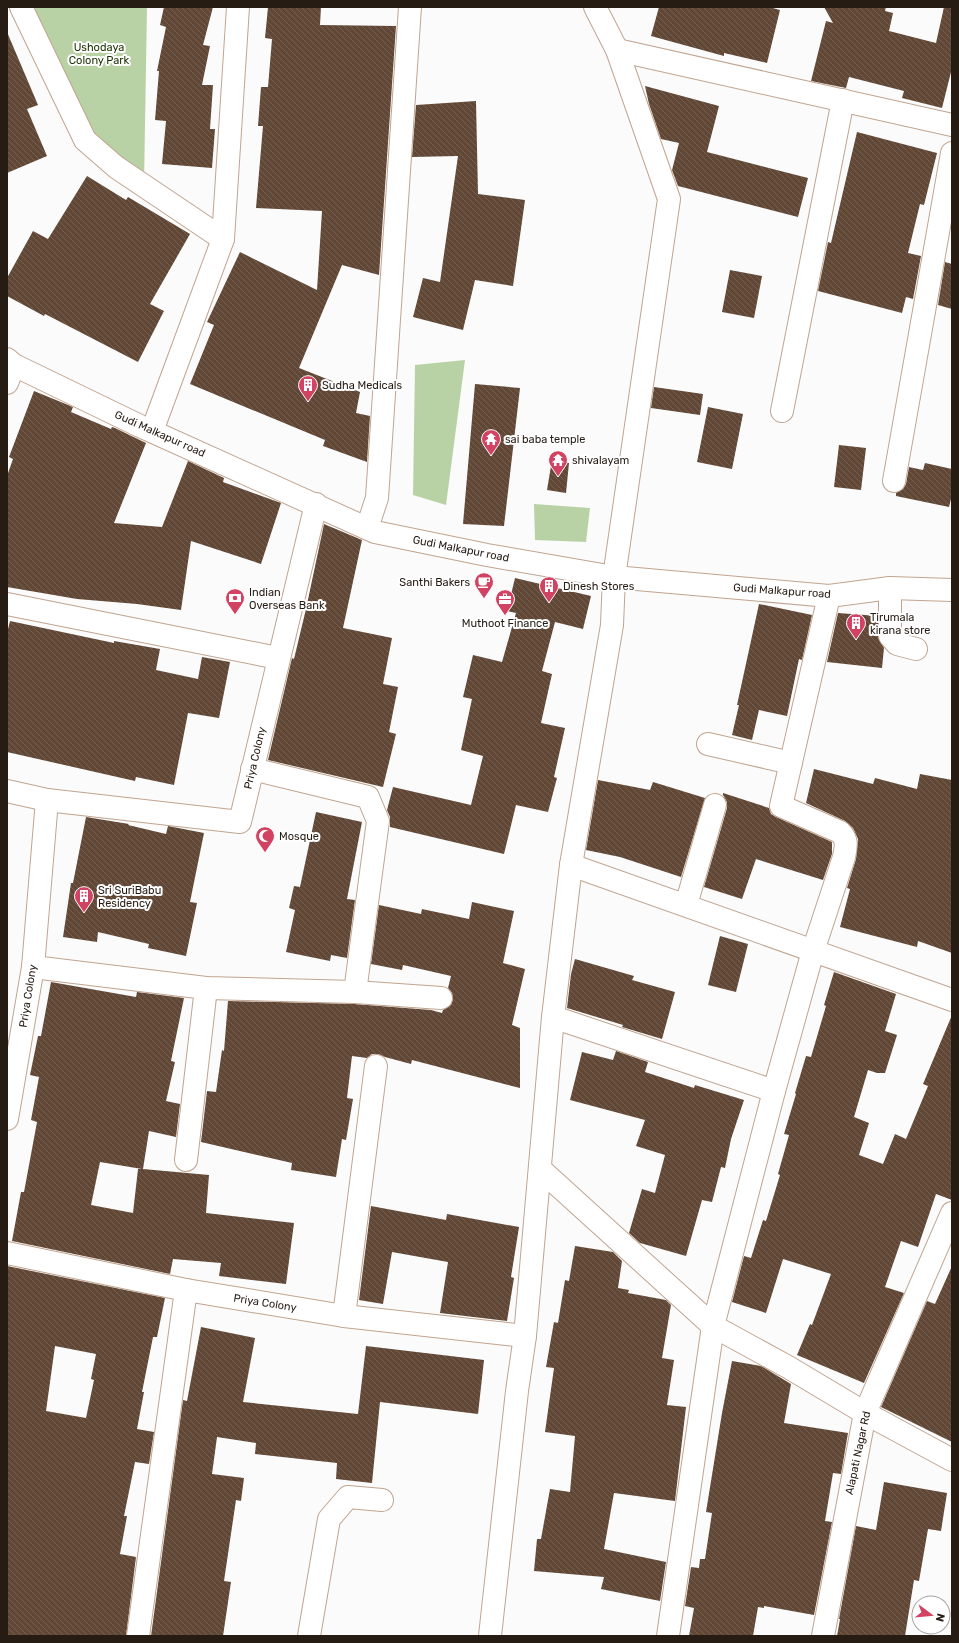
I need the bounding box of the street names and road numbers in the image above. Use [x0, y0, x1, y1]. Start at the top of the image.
street label: Gudi Malkapur road [113, 408, 207, 460]
street label: Gudi Malkapur road [412, 533, 510, 565]
street label: Gudi Malkapur road [733, 581, 831, 601]
street label: Priya Colony [241, 725, 269, 791]
street label: Priya Colony [17, 964, 39, 1028]
street label: Priya Colony [233, 1292, 297, 1314]
street label: Alapati Nagar Rd [843, 1410, 873, 1496]

